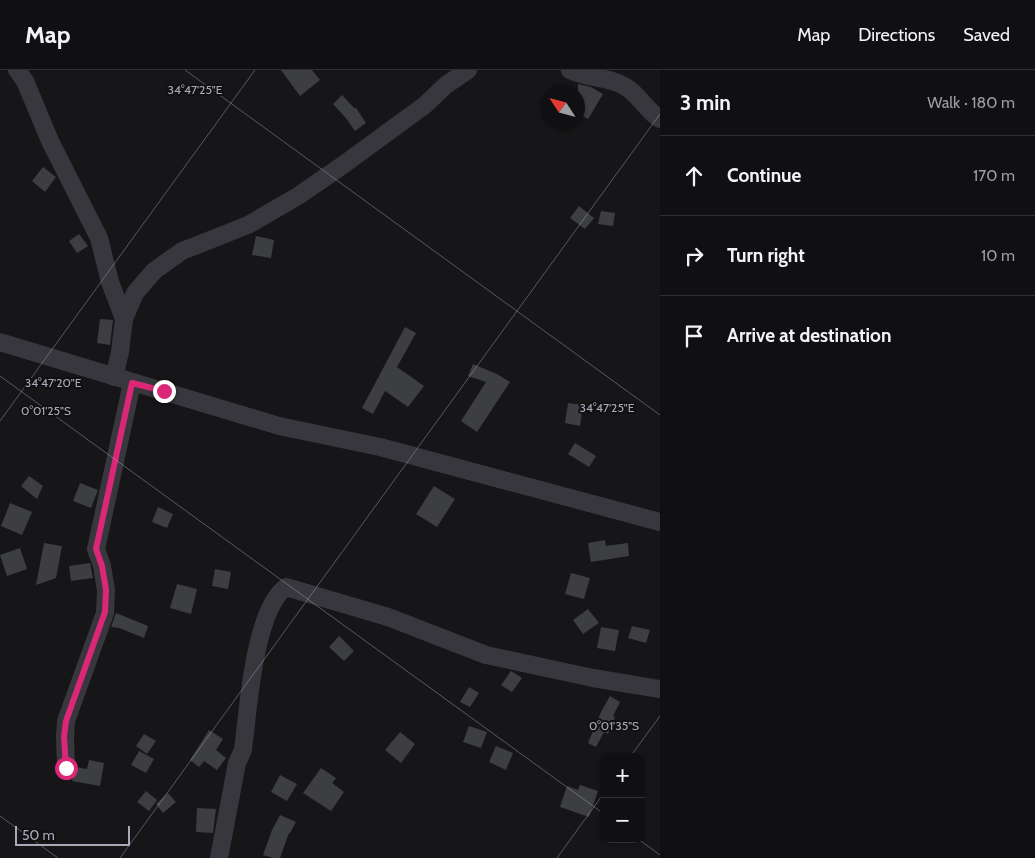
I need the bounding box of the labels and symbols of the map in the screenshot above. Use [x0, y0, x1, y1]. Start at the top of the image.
text: 34°47'25"E [168, 82, 223, 97]
north arrow [540, 85, 585, 130]
text: 34°47'20"E [25, 375, 82, 390]
route end [153, 380, 176, 403]
text: 34°47'25"E [580, 400, 635, 415]
text: 0°01'25"S [21, 403, 71, 418]
text: 0°01'35"S [589, 718, 639, 733]
route start [55, 757, 78, 780]
scale bar [15, 823, 130, 846]

